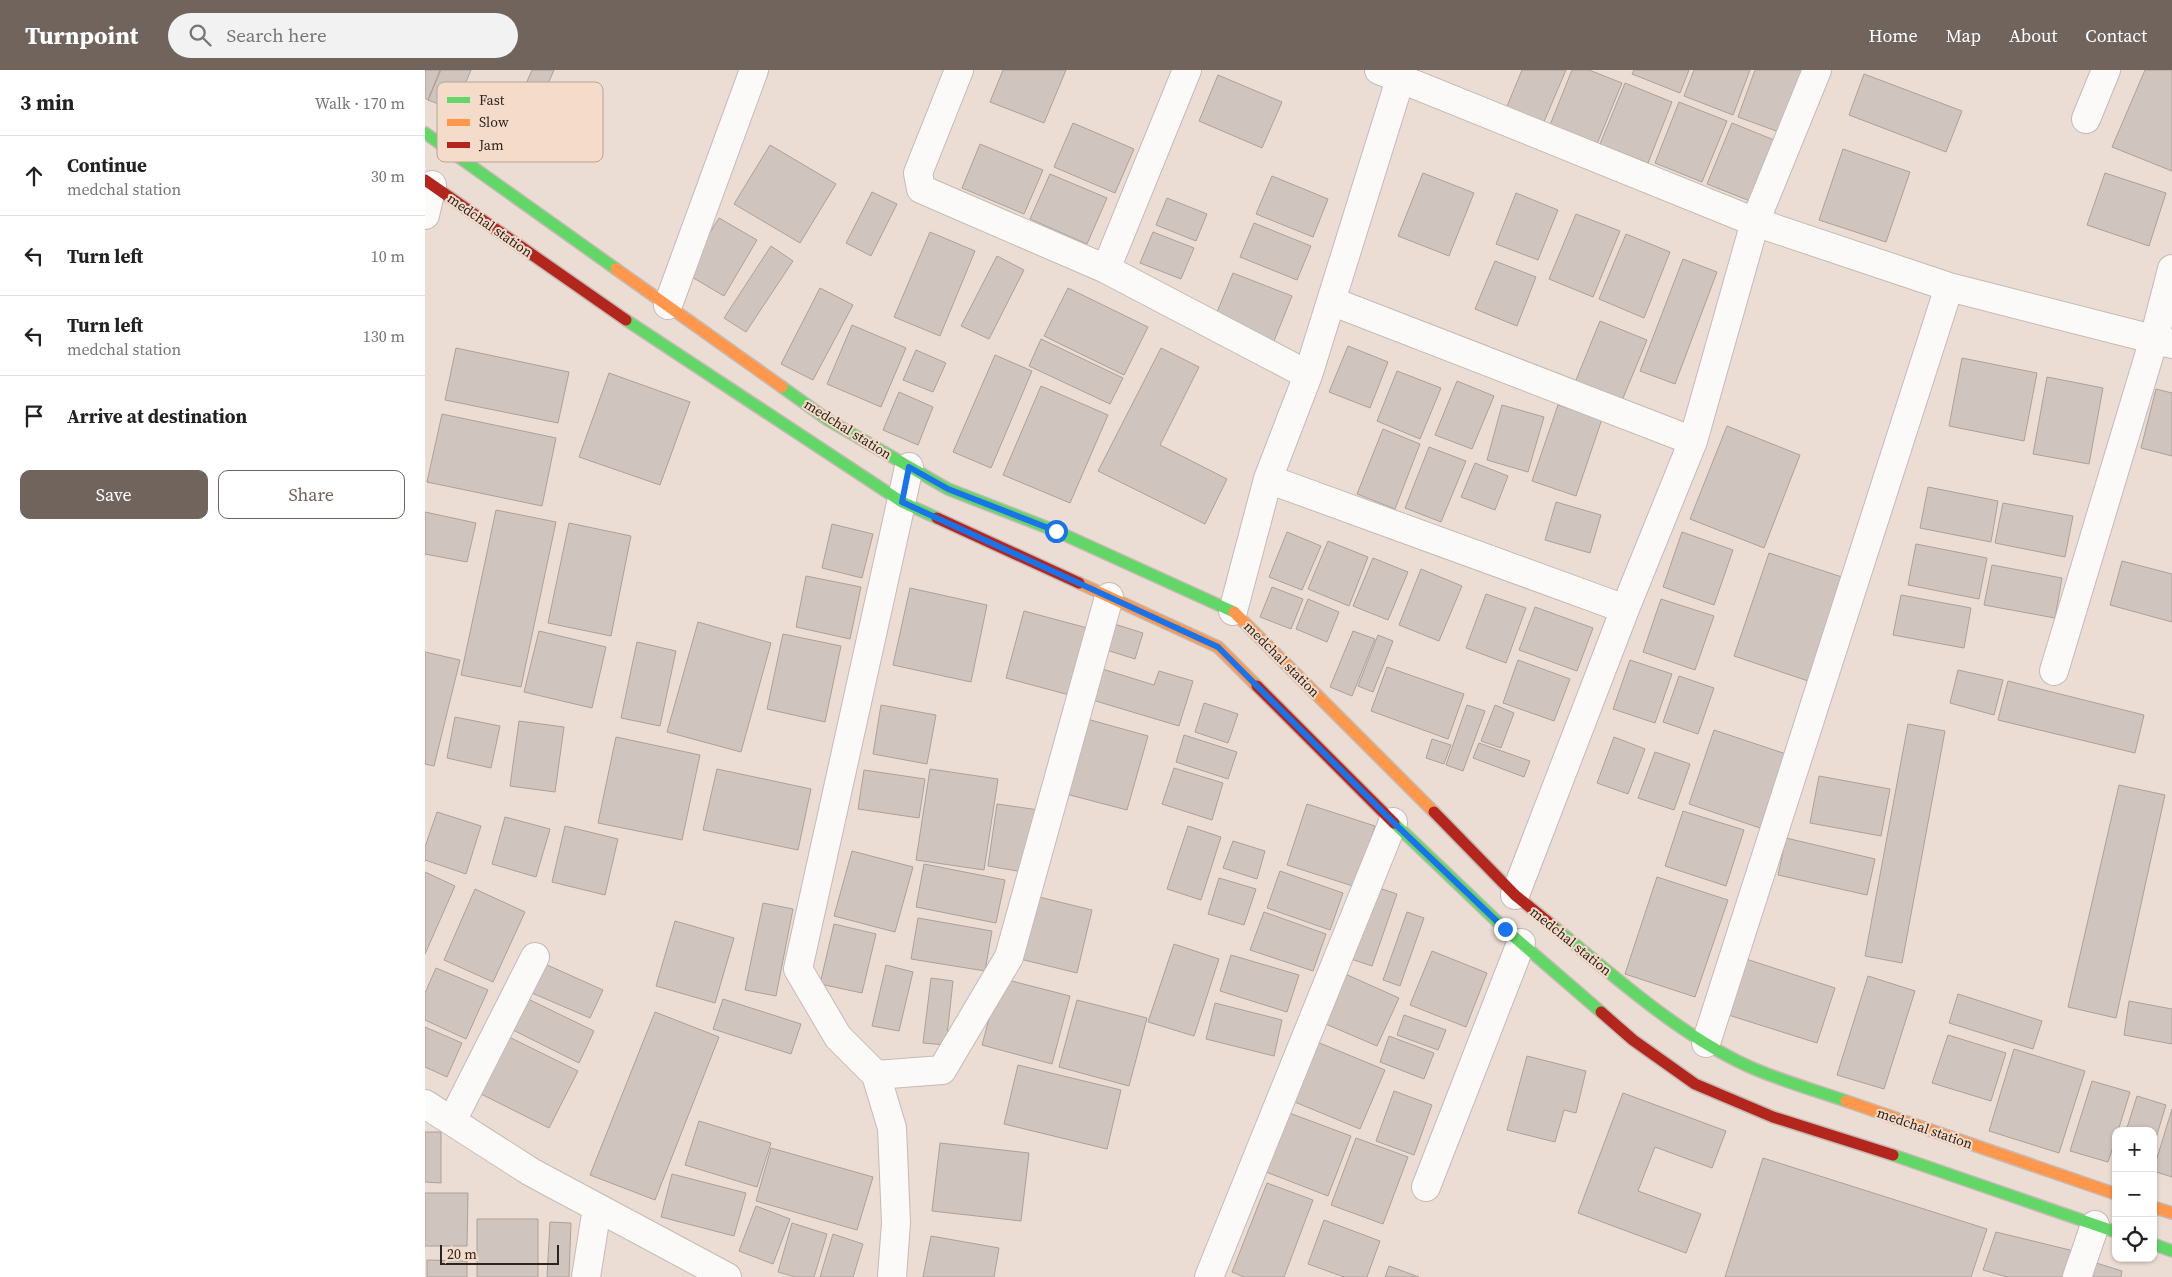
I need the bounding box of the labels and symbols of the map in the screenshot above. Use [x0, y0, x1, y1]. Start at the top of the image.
legend [437, 82, 603, 162]
text: Fast [479, 90, 505, 110]
text: Slow [479, 112, 509, 132]
text: Jam [478, 135, 504, 155]
street label: medchal station [443, 188, 537, 262]
street label: medchal station [800, 394, 896, 464]
route start [1045, 520, 1068, 543]
street label: medchal station [1240, 617, 1325, 702]
street label: medchal station [1526, 902, 1617, 981]
route end [1494, 918, 1517, 941]
street label: medchal station [1874, 1102, 1976, 1154]
scale bar [440, 1242, 559, 1265]

